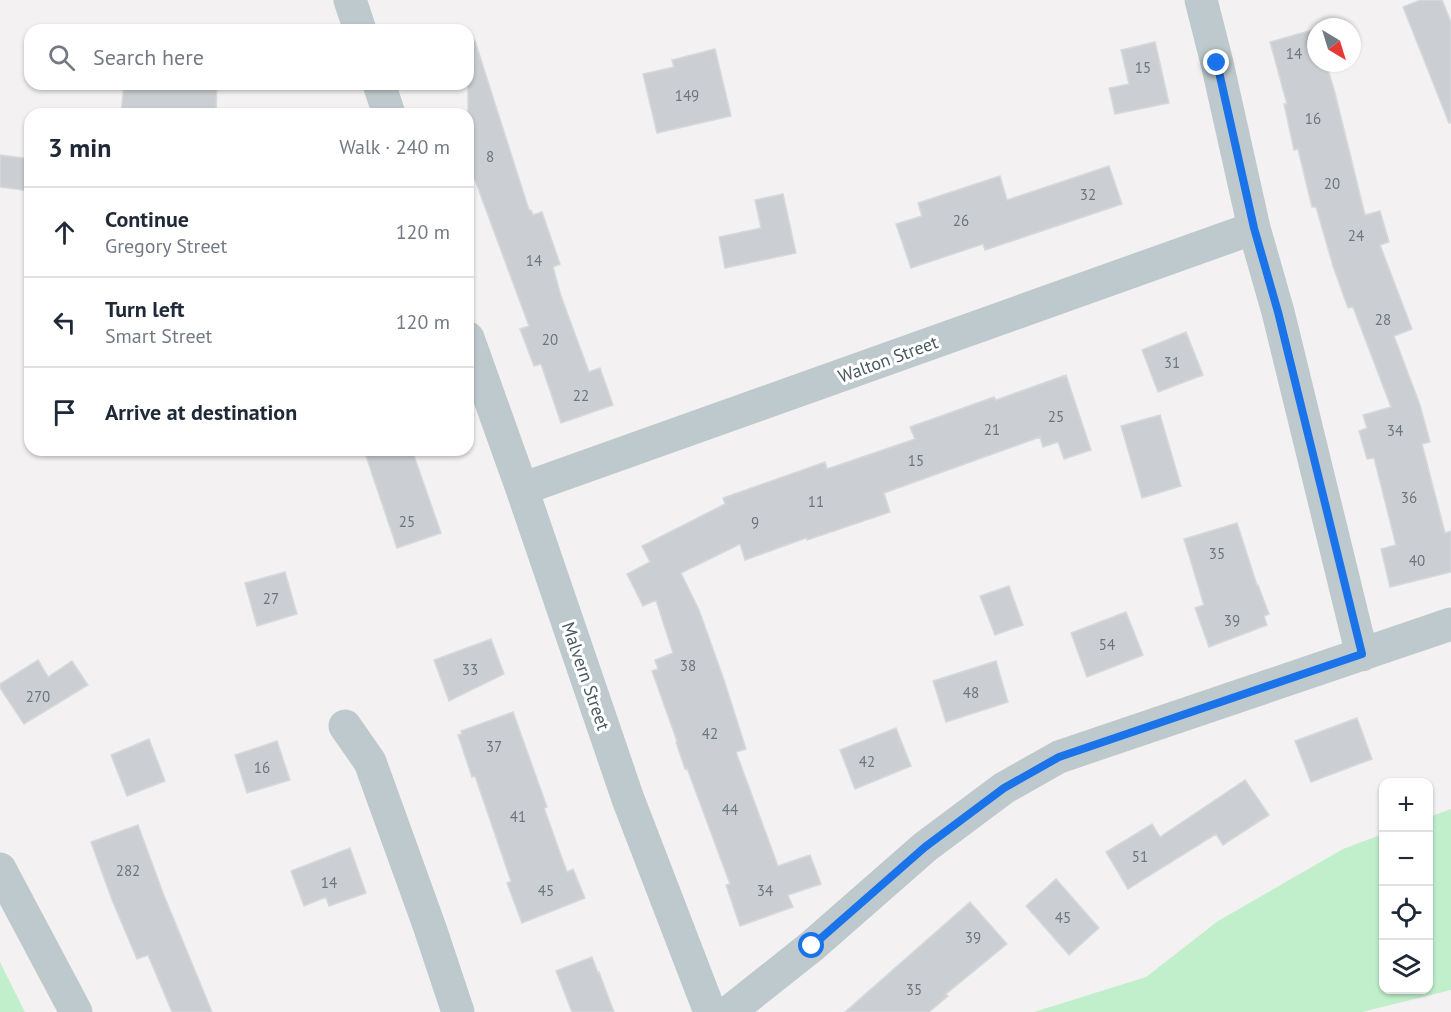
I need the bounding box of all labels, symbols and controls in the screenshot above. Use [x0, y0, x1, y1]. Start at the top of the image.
north arrow [1307, 18, 1361, 72]
search box [24, 24, 474, 90]
icon: search [45, 41, 78, 74]
text: Search here [93, 43, 204, 71]
house number: 14 [1286, 44, 1302, 63]
route end [1203, 49, 1229, 75]
house number: 15 [1135, 58, 1151, 77]
house number: 149 [675, 86, 699, 105]
house number: 16 [1305, 109, 1321, 128]
text: 3 min [48, 131, 111, 164]
text: Walk · 240 m [339, 134, 450, 160]
house number: 8 [486, 147, 494, 166]
house number: 20 [1324, 174, 1340, 193]
house number: 32 [1080, 185, 1096, 204]
text: Continue [105, 205, 189, 233]
house number: 26 [953, 211, 969, 230]
icon: ahead [48, 216, 81, 249]
text: 120 m [396, 219, 450, 245]
house number: 24 [1348, 226, 1364, 245]
text: Gregory Street [105, 233, 227, 259]
house number: 14 [526, 251, 542, 270]
text: Turn left [105, 295, 185, 323]
icon: left [48, 306, 81, 339]
text: 120 m [396, 309, 450, 335]
house number: 28 [1375, 310, 1391, 329]
text: Smart Street [105, 323, 212, 349]
house number: 20 [542, 330, 558, 349]
street label: Walton Street [835, 330, 941, 388]
house number: 31 [1164, 353, 1180, 372]
house number: 22 [573, 386, 589, 405]
icon: arrive [48, 396, 81, 429]
text: Arrive at destination [105, 398, 297, 426]
house number: 25 [1048, 407, 1064, 426]
house number: 21 [984, 420, 1000, 439]
house number: 34 [1387, 421, 1403, 440]
house number: 15 [908, 451, 924, 470]
house number: 36 [1401, 488, 1417, 507]
house number: 11 [808, 492, 824, 511]
house number: 25 [399, 512, 415, 531]
house number: 9 [751, 513, 759, 532]
house number: 35 [1209, 544, 1225, 563]
house number: 40 [1409, 551, 1425, 570]
house number: 27 [263, 589, 279, 608]
house number: 39 [1224, 611, 1240, 630]
street label: Malvern Street [557, 619, 615, 733]
house number: 54 [1099, 635, 1115, 654]
house number: 38 [680, 656, 696, 675]
house number: 33 [462, 660, 478, 679]
house number: 48 [963, 683, 979, 702]
house number: 270 [26, 687, 50, 706]
house number: 42 [702, 724, 718, 743]
house number: 37 [486, 737, 502, 756]
house number: 42 [859, 752, 875, 771]
house number: 16 [254, 758, 270, 777]
map controls [1379, 778, 1433, 994]
button: + [1379, 778, 1433, 832]
house number: 44 [722, 800, 738, 819]
house number: 41 [510, 807, 526, 826]
button: − [1379, 832, 1433, 886]
house number: 51 [1132, 847, 1148, 866]
house number: 282 [116, 861, 140, 880]
house number: 14 [321, 873, 337, 892]
house number: 45 [538, 881, 554, 900]
house number: 34 [757, 881, 773, 900]
button: locate [1379, 886, 1433, 940]
house number: 45 [1055, 908, 1071, 927]
house number: 39 [965, 928, 981, 947]
route start [798, 932, 824, 958]
button: layers [1379, 940, 1433, 994]
house number: 35 [906, 980, 922, 999]

